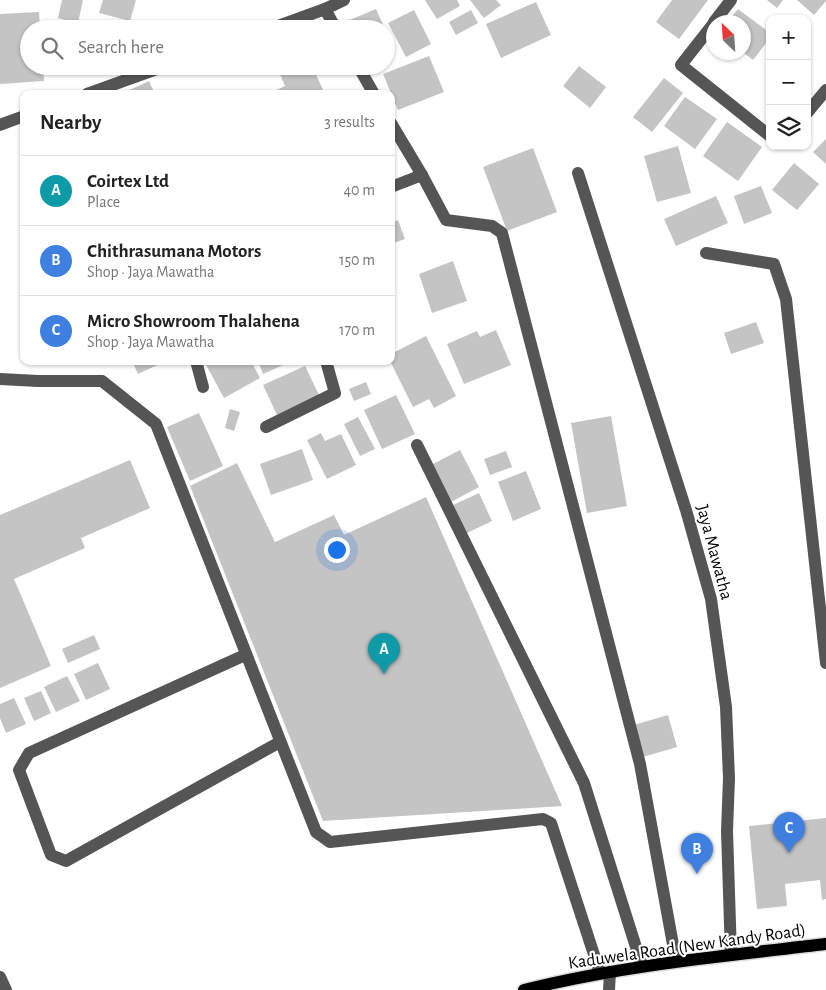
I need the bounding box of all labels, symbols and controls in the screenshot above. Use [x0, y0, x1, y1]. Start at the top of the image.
north arrow [706, 15, 751, 60]
map controls [766, 15, 811, 150]
button: + [766, 15, 811, 60]
search box [20, 20, 395, 75]
icon: search [38, 34, 66, 62]
text: Search here [78, 38, 164, 57]
button: − [766, 60, 811, 105]
button: layers [766, 105, 811, 150]
text: Nearby [40, 112, 101, 133]
text: 3 results [324, 114, 375, 130]
text: Coirtex Ltd [87, 172, 169, 191]
text: A [51, 182, 61, 198]
text: 40 m [343, 182, 375, 198]
text: Place [87, 194, 120, 210]
text: Chithrasumana Motors [87, 242, 261, 261]
text: B [51, 252, 61, 268]
text: 150 m [339, 252, 375, 268]
text: Shop · Jaya Mawatha [87, 264, 214, 280]
text: Micro Showroom Thalahena [87, 312, 300, 331]
text: C [52, 322, 60, 338]
text: 170 m [339, 322, 375, 338]
text: Shop · Jaya Mawatha [87, 334, 214, 350]
street label: Jaya Mawatha [693, 503, 735, 602]
your location [324, 537, 350, 563]
pin: A [368, 633, 400, 674]
pin: C [773, 812, 805, 853]
pin: B [681, 833, 713, 874]
street label: Kaduwela Road (New Kandy Road) [567, 921, 807, 973]

